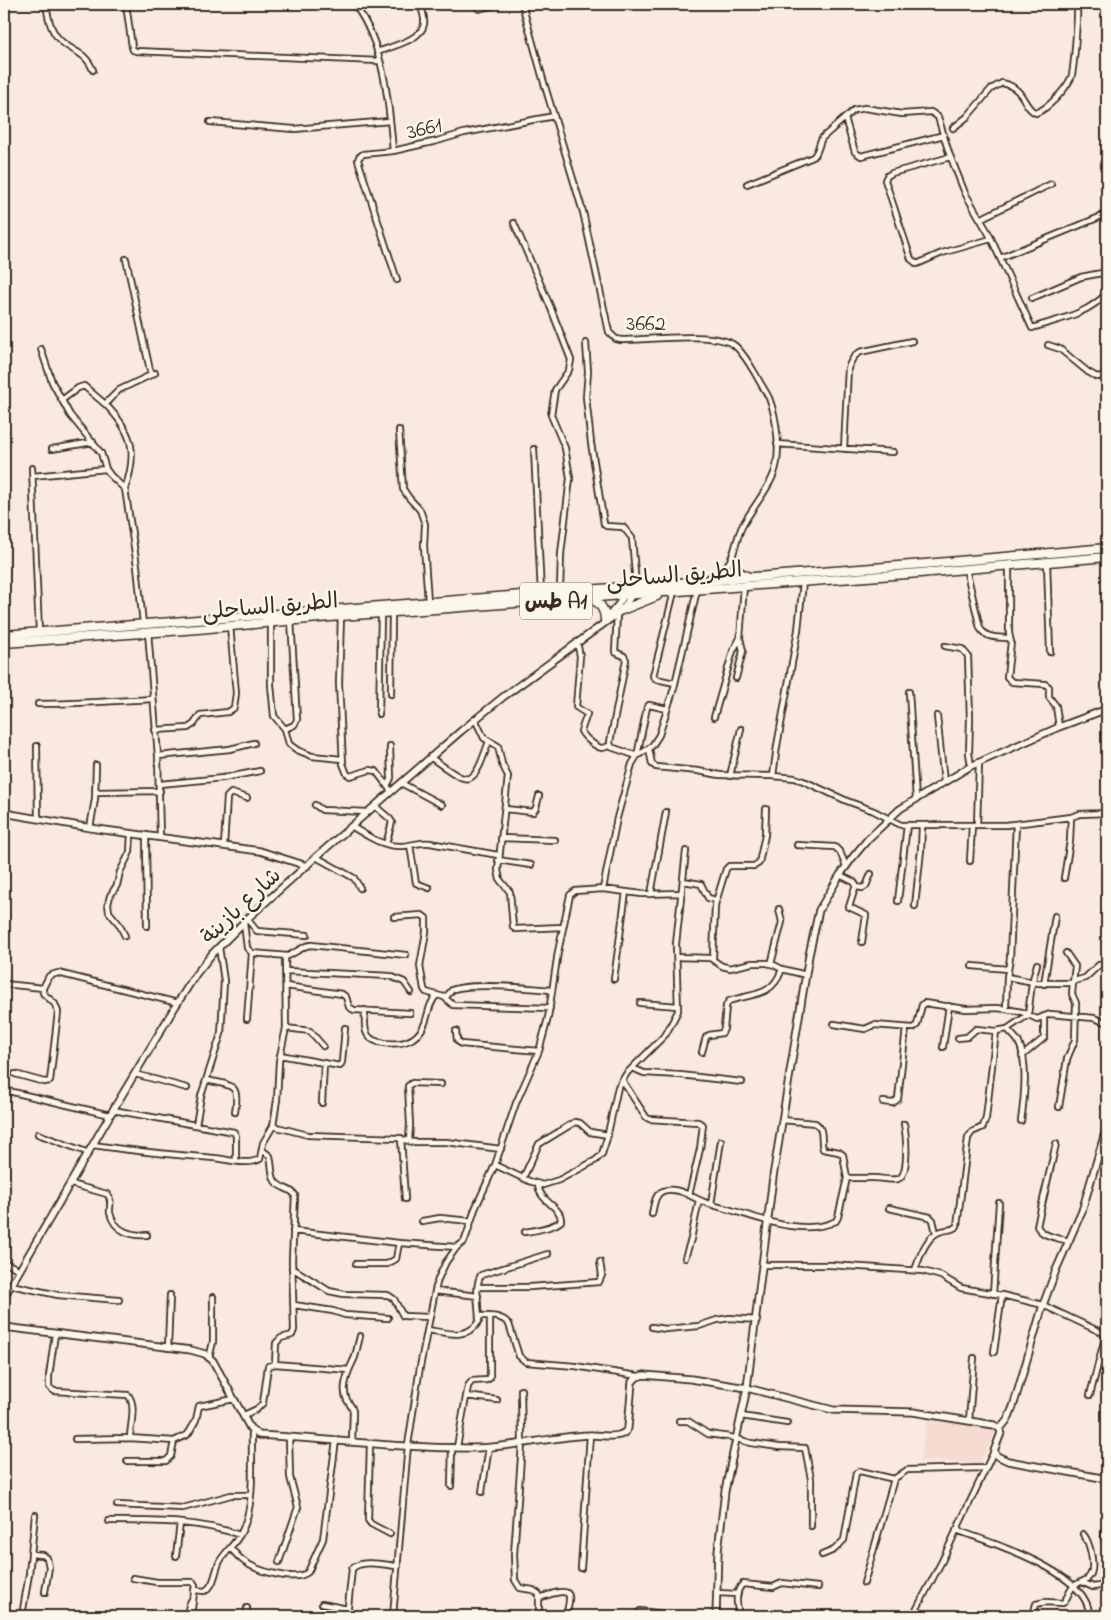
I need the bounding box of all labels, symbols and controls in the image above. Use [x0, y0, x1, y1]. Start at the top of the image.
street label: 3661 [404, 110, 446, 150]
street label: 3662 [626, 309, 666, 341]
street label: الطريق الساحلى [605, 555, 744, 599]
road number: طس A1 [520, 582, 592, 620]
street label: الطريق الساحلى [201, 586, 340, 630]
street label: شارع بازينة [195, 861, 290, 953]

